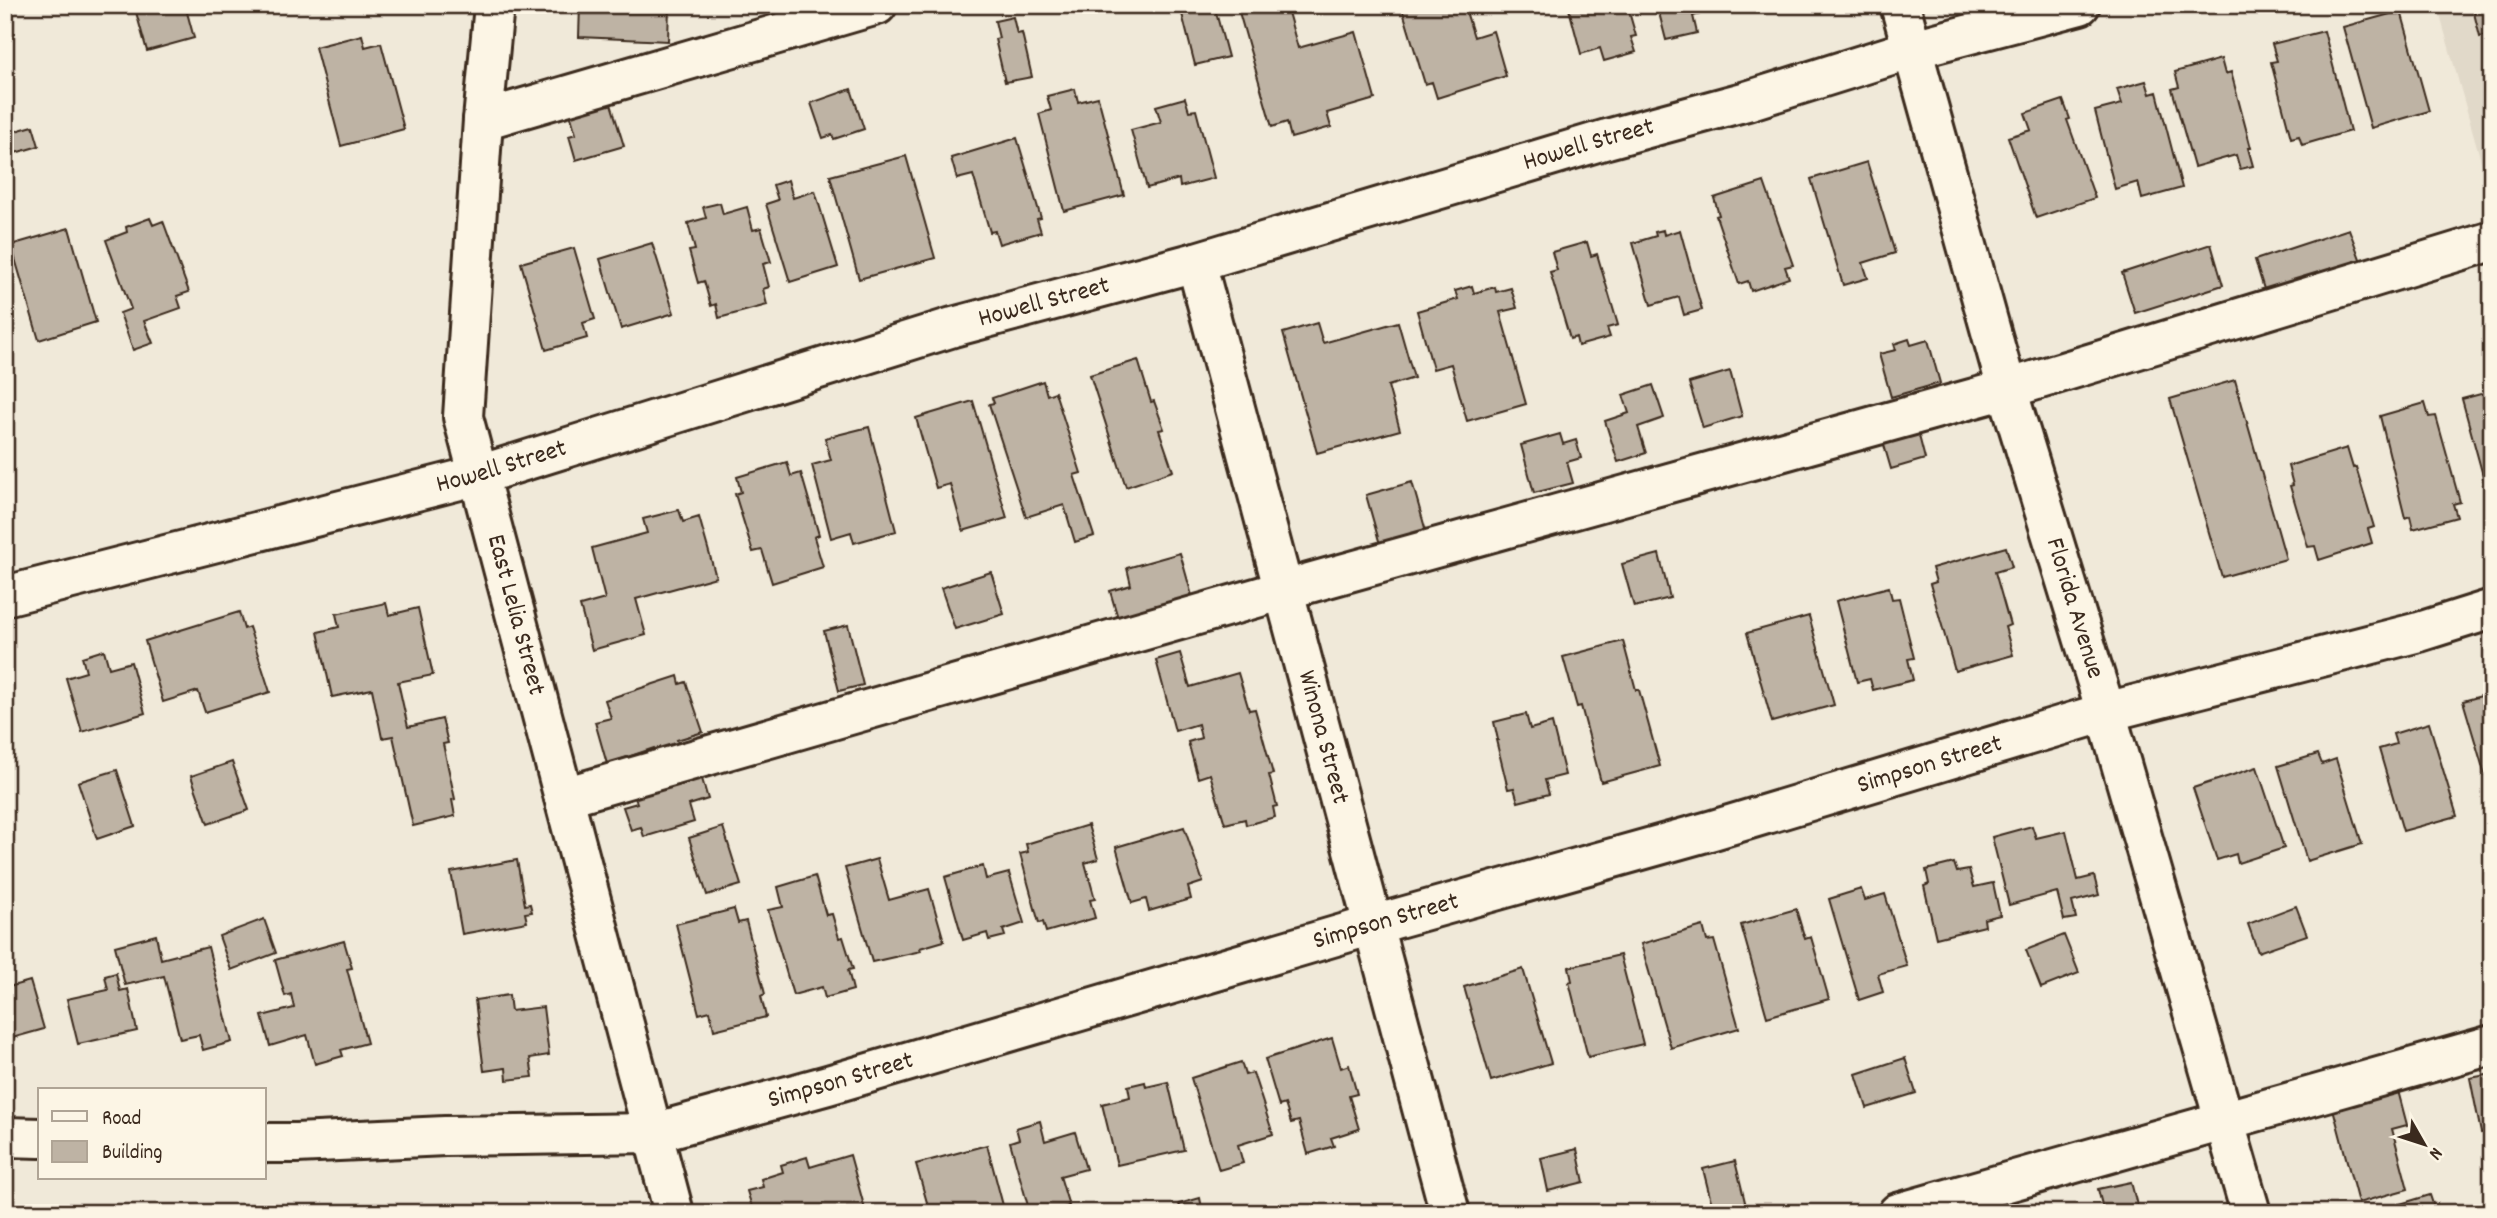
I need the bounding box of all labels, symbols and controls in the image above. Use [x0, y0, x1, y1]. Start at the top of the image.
street label: Howell Street [1519, 108, 1659, 182]
street label: Howell Street [974, 267, 1114, 338]
street label: Howell Street [432, 430, 572, 504]
street label: East Lelia Street [476, 530, 555, 700]
street label: Florida Avenue [2035, 533, 2113, 683]
street label: Winona Street [1287, 667, 1359, 809]
street label: Simpson Street [1853, 726, 2007, 804]
street label: Simpson Street [1309, 883, 1463, 960]
street label: Simpson Street [764, 1042, 918, 1119]
legend [38, 1088, 266, 1180]
text: Road [102, 1105, 141, 1135]
north arrow [2388, 1110, 2458, 1180]
text: Building [102, 1139, 162, 1169]
text: N [2421, 1140, 2448, 1165]

